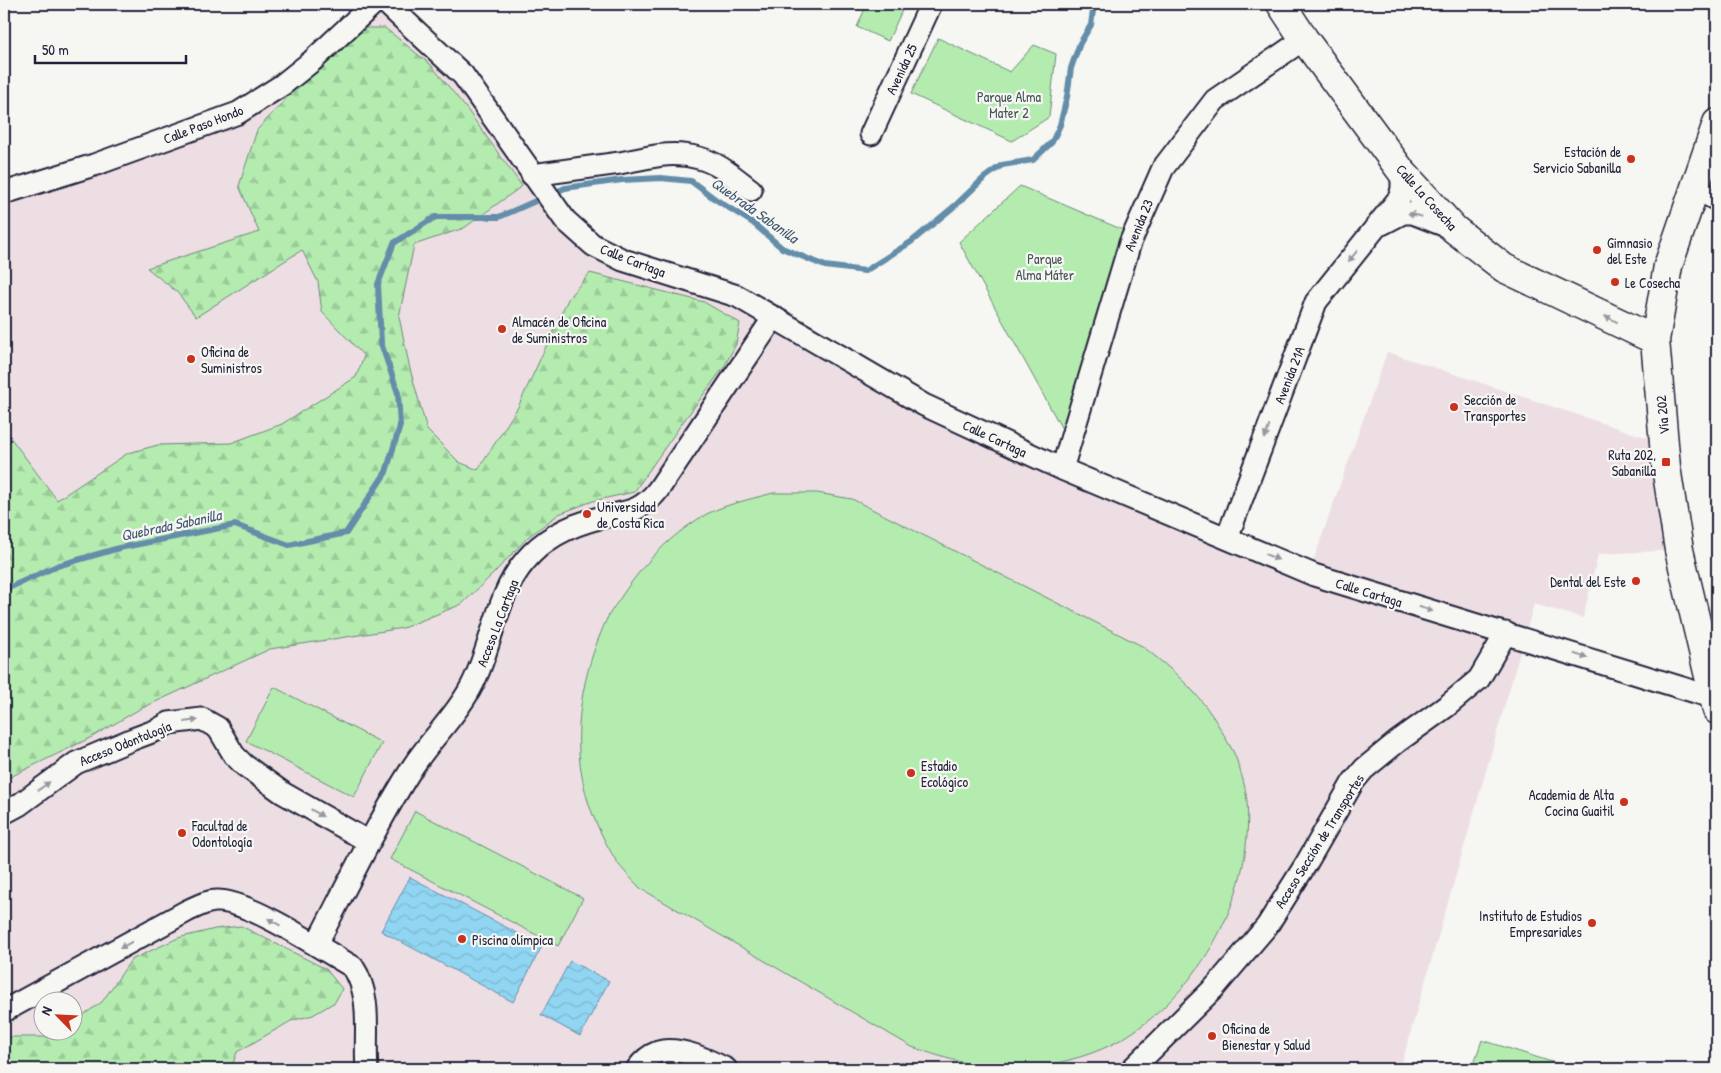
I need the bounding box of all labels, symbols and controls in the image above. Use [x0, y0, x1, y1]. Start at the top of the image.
scale bar [35, 32, 186, 64]
text: 50 m [42, 39, 69, 60]
street label: Avenida 25 [881, 40, 921, 98]
park label: Parque Alma Mater 2 [977, 87, 1042, 122]
street label: Calle Paso Hondo [160, 100, 246, 148]
place label: Estación de Servicio Sabanilla [1533, 142, 1622, 177]
marker: Estación de Servicio Sabanilla [1625, 153, 1637, 165]
street label: Calle La Cosecha [1392, 160, 1462, 235]
water label: Quebrada Sabanilla [707, 172, 805, 249]
street label: Avenida 23 [1119, 196, 1157, 254]
one-way arrow [1407, 211, 1422, 219]
place label: Gimnasio del Este [1607, 233, 1653, 268]
street label: Calle Cartaga [597, 239, 669, 282]
marker: Gimnasio del Este [1591, 244, 1603, 256]
park label: Parque Alma Máter [1016, 249, 1075, 284]
one-way arrow [1348, 249, 1359, 262]
place label: Le Cosecha [1625, 273, 1681, 292]
marker: Le Cosecha [1609, 276, 1621, 288]
place label: Almacén de Oficina de Suministros [512, 312, 607, 347]
one-way arrow [1604, 315, 1618, 323]
marker: Almacén de Oficina de Suministros [496, 323, 508, 335]
place label: Oficina de Suministros [201, 342, 262, 377]
street label: Avenida 21A [1269, 343, 1309, 406]
marker: Oficina de Suministros [185, 353, 197, 365]
place label: Sección de Transportes [1464, 390, 1526, 426]
street label: Vía 202 [1651, 394, 1673, 435]
marker: Sección de Transportes [1448, 401, 1460, 413]
street label: Calle Cartaga [959, 415, 1031, 462]
one-way arrow [1263, 424, 1270, 439]
place label: Ruta 202, Sabanilla [1608, 445, 1657, 480]
marker: Ruta 202, Sabanilla [1660, 456, 1672, 468]
place label: Universidad de Costa Rica [597, 497, 664, 532]
water label: Quebrada Sabanilla [119, 504, 225, 546]
marker: Universidad de Costa Rica [581, 508, 593, 520]
one-way arrow [1265, 553, 1279, 561]
place label: Dental del Este [1550, 572, 1626, 591]
street label: Calle Cartaga [1333, 573, 1405, 612]
marker: Dental del Este [1630, 575, 1642, 587]
street label: Acceso La Cartaga [472, 576, 523, 670]
one-way arrow [1418, 605, 1433, 613]
one-way arrow [1574, 653, 1589, 661]
street label: Acceso Odontología [76, 716, 175, 771]
one-way arrow [183, 717, 199, 725]
place label: Estadio Ecológico [921, 756, 968, 792]
marker: Estadio Ecológico [905, 767, 917, 779]
street label: Acceso Sección de Transportes [1270, 770, 1369, 912]
one-way arrow [37, 781, 51, 791]
place label: Academia de Alta Cocina Guaitil [1529, 785, 1615, 820]
marker: Academia de Alta Cocina Guaitil [1618, 796, 1630, 808]
one-way arrow [311, 809, 324, 818]
place label: Facultad de Odontología [191, 816, 252, 852]
marker: Facultad de Odontología [176, 827, 188, 839]
place label: Instituto de Estudios Empresariales [1479, 906, 1582, 942]
marker: Instituto de Estudios Empresariales [1586, 917, 1598, 929]
one-way arrow [266, 918, 281, 926]
place label: Piscina olímpica [472, 930, 553, 950]
marker: Piscina olímpica [456, 933, 468, 945]
one-way arrow [118, 941, 133, 949]
north arrow [32, 990, 82, 1040]
text: N [35, 1003, 56, 1018]
place label: Oficina de Bienestar y Salud [1222, 1019, 1310, 1055]
marker: Oficina de Bienestar y Salud [1206, 1030, 1218, 1042]

